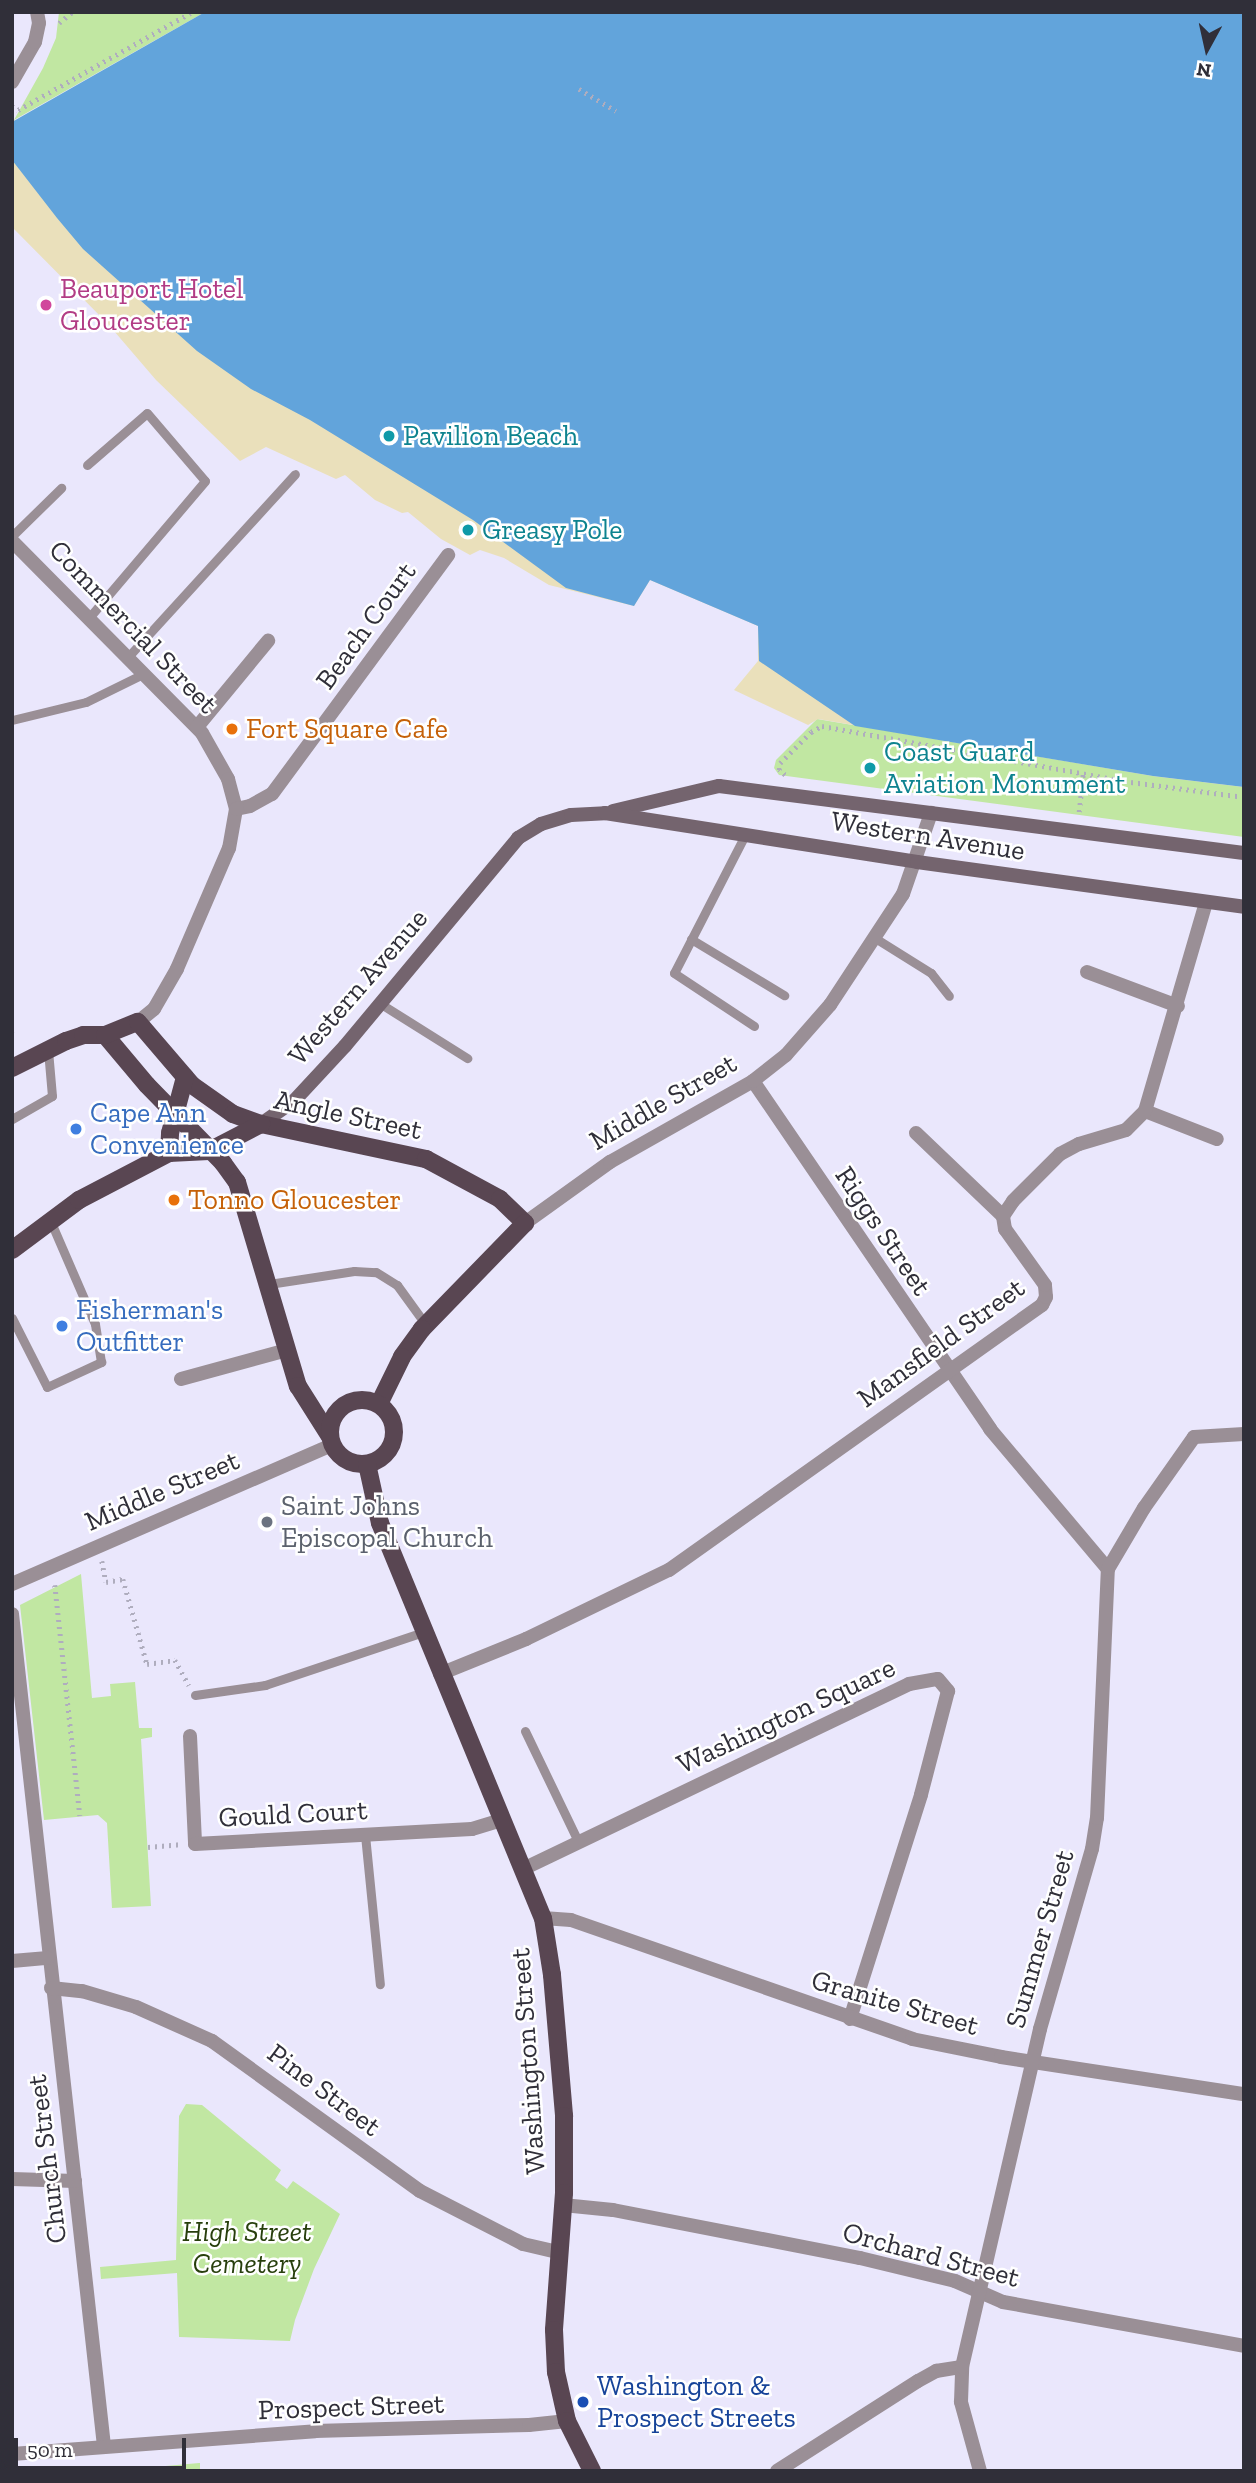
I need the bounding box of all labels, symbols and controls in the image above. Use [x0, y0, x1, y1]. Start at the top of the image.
north arrow [1172, 14, 1242, 84]
text: N [1195, 58, 1213, 83]
place label: Beauport Hotel Gloucester [60, 272, 243, 338]
marker: Beauport Hotel Gloucester [38, 297, 54, 313]
place label: Pavilion Beach [403, 419, 578, 453]
marker: Pavilion Beach [381, 428, 397, 444]
place label: Greasy Pole [482, 513, 623, 547]
marker: Greasy Pole [460, 522, 476, 538]
street label: Commercial Street [42, 533, 224, 721]
street label: Beach Court [309, 556, 423, 696]
place label: Fort Square Cafe [246, 712, 448, 746]
marker: Fort Square Cafe [224, 721, 240, 737]
place label: Coast Guard Aviation Monument [884, 735, 1125, 801]
marker: Coast Guard Aviation Monument [862, 760, 878, 776]
street label: Western Avenue [828, 804, 1028, 868]
street label: Western Avenue [281, 902, 435, 1072]
street label: Middle Street [584, 1046, 742, 1158]
street label: Angle Street [271, 1083, 425, 1147]
place label: Cape Ann Convenience [90, 1096, 244, 1162]
marker: Cape Ann Convenience [68, 1121, 84, 1137]
street label: Riggs Street [828, 1160, 938, 1302]
place label: Tonno Gloucester [188, 1183, 401, 1217]
marker: Tonno Gloucester [166, 1192, 182, 1208]
street label: Mansfield Street [851, 1271, 1031, 1415]
place label: Fisherman's Outfitter [76, 1293, 223, 1359]
marker: Fisherman's Outfitter [54, 1318, 70, 1334]
street label: Middle Street [80, 1443, 244, 1539]
place label: Saint Johns Episcopal Church [281, 1489, 493, 1555]
marker: Saint Johns Episcopal Church [259, 1514, 275, 1530]
street label: Washington Square [672, 1651, 900, 1781]
street label: Gould Court [218, 1793, 368, 1835]
street label: Summer Street [998, 1846, 1082, 2032]
street label: Washington Street [503, 1947, 553, 2175]
street label: Granite Street [808, 1963, 982, 2043]
street label: Pine Street [261, 2036, 387, 2144]
street label: Church Street [20, 2073, 74, 2245]
park label: High Street Cemetery [182, 2215, 312, 2281]
street label: Orchard Street [839, 2215, 1023, 2295]
place label: Washington & Prospect Streets [597, 2369, 796, 2435]
street label: Prospect Street [257, 2387, 445, 2427]
marker: Washington & Prospect Streets [575, 2394, 591, 2410]
scale bar [18, 2424, 189, 2468]
text: 50 m [27, 2437, 73, 2462]

